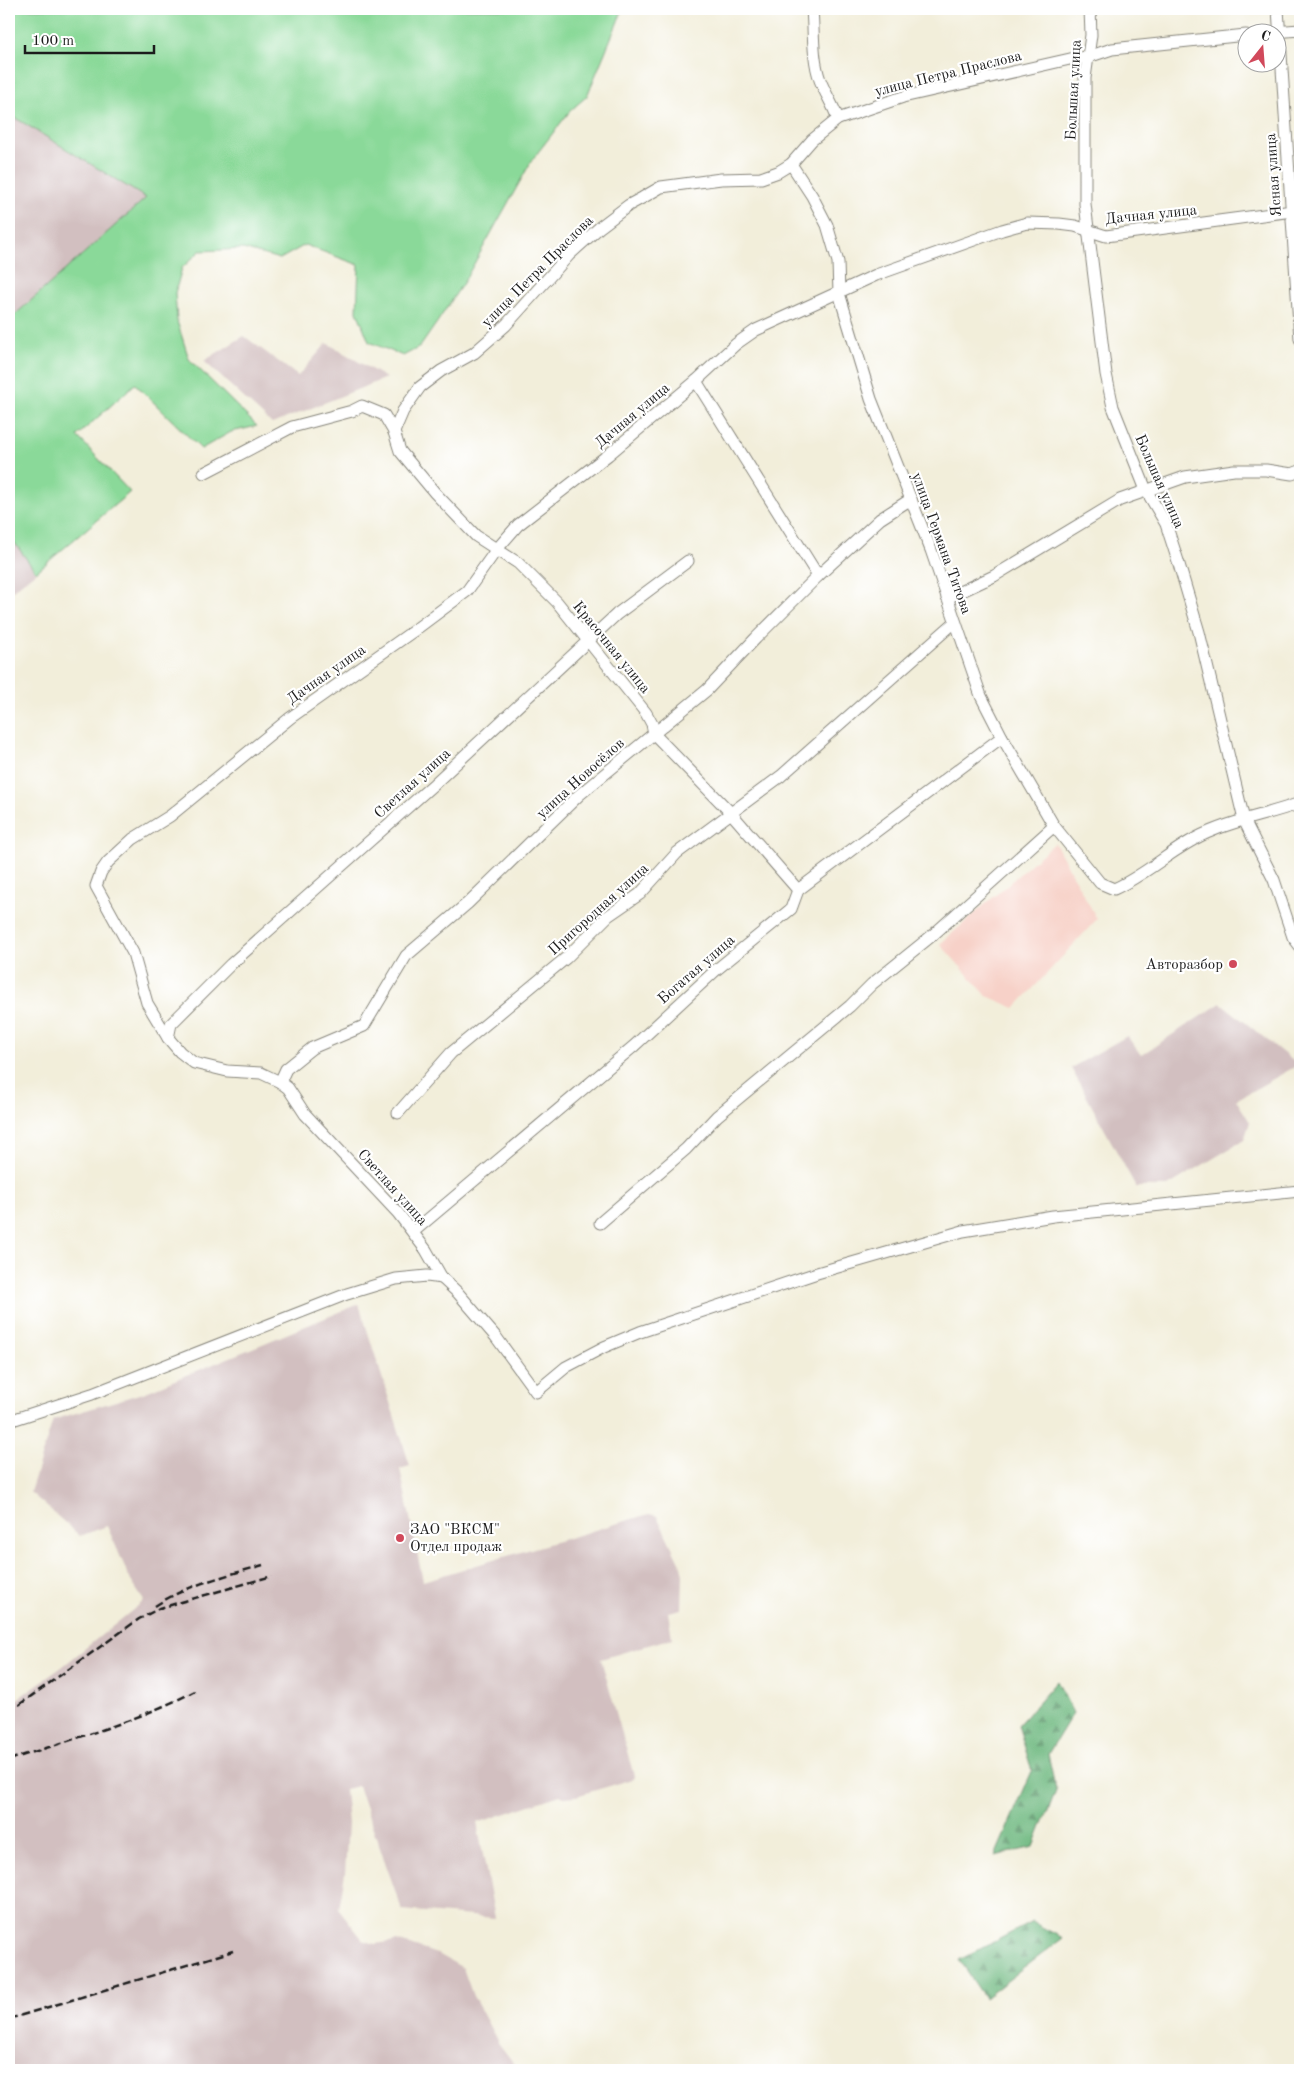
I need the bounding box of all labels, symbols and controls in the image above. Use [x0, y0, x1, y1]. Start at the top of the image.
scale bar [25, 22, 154, 54]
north arrow [1236, 22, 1286, 72]
text: С [1259, 28, 1272, 45]
text: 100 m [32, 34, 74, 49]
street label: Большая улица [1064, 39, 1085, 141]
street label: улица Петра Праслова [873, 49, 1024, 100]
street label: Ясная улица [1264, 132, 1285, 217]
street label: Дачная улица [1105, 203, 1198, 228]
street label: улица Петра Праслова [479, 213, 597, 331]
street label: Дачная улица [593, 380, 673, 451]
street label: Большая улица [1131, 432, 1186, 531]
street label: улица Германа Титова [908, 471, 973, 617]
street label: Красочная улица [569, 599, 653, 697]
street label: Дачная улица [285, 642, 369, 708]
street label: улица Новосёлов [534, 736, 628, 822]
street label: Светлая улица [372, 746, 454, 822]
street label: Пригородная улица [546, 861, 652, 959]
street label: Богатая улица [656, 932, 739, 1007]
place label: Авторазбор [1145, 958, 1223, 973]
marker: Авторазбор [1227, 958, 1239, 970]
street label: Светлая улица [354, 1147, 430, 1229]
place label: ЗАО "ВКСМ" Отдел продаж [410, 1523, 502, 1555]
marker: ЗАО "ВКСМ" Отдел продаж [394, 1532, 406, 1544]

